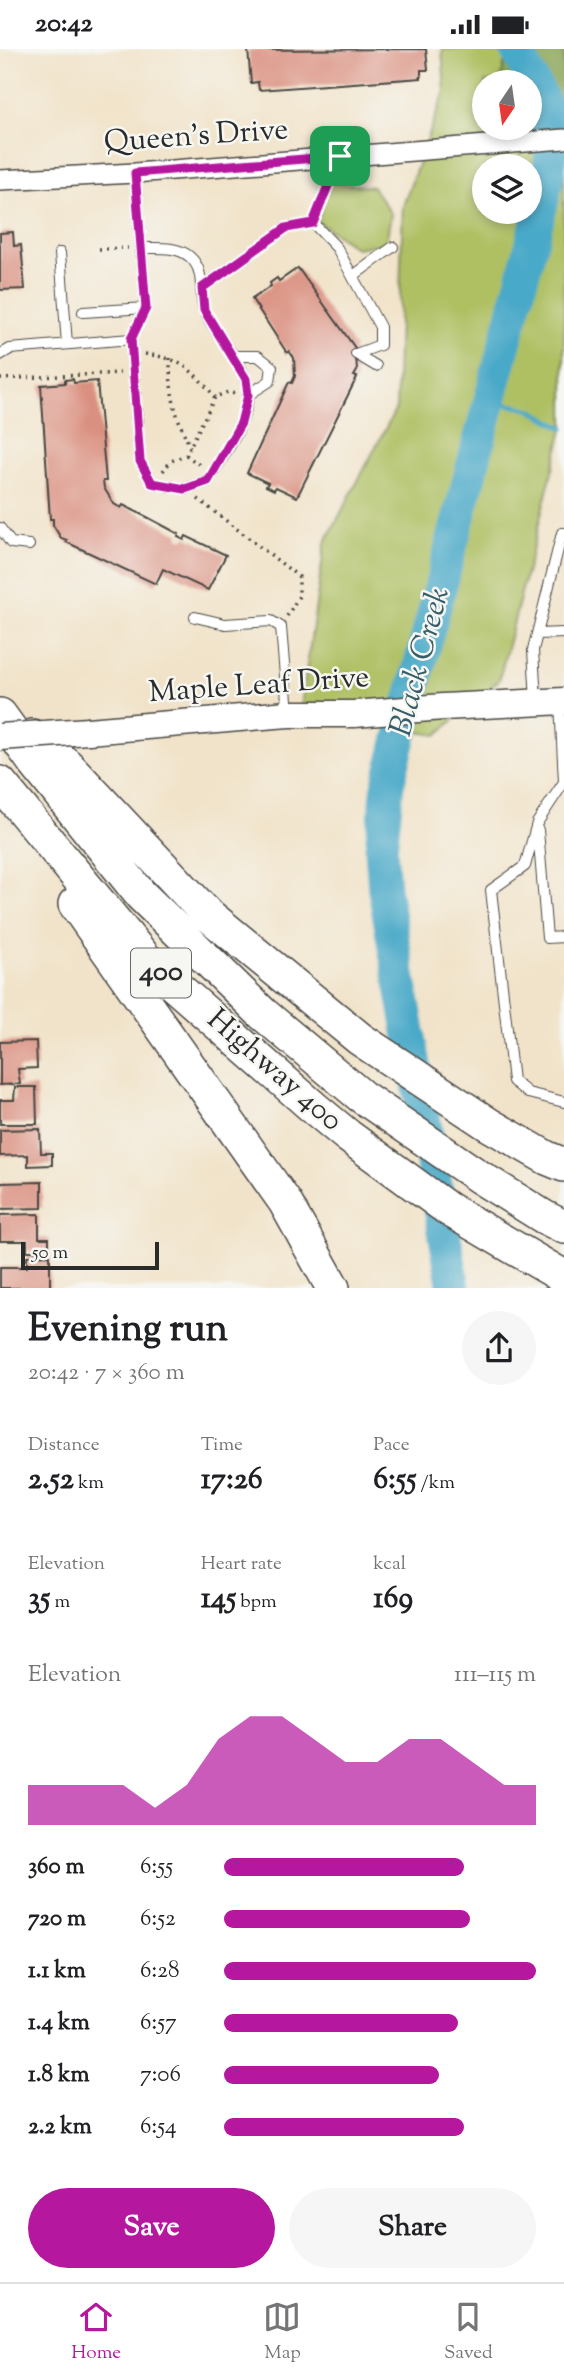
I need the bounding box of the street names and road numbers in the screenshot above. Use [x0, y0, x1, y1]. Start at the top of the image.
street label: Queen's Drive [102, 109, 290, 165]
street label: Maple Leaf Drive [147, 657, 371, 715]
road number: 400 [131, 949, 191, 997]
street label: Highway 400 [197, 1000, 351, 1142]

